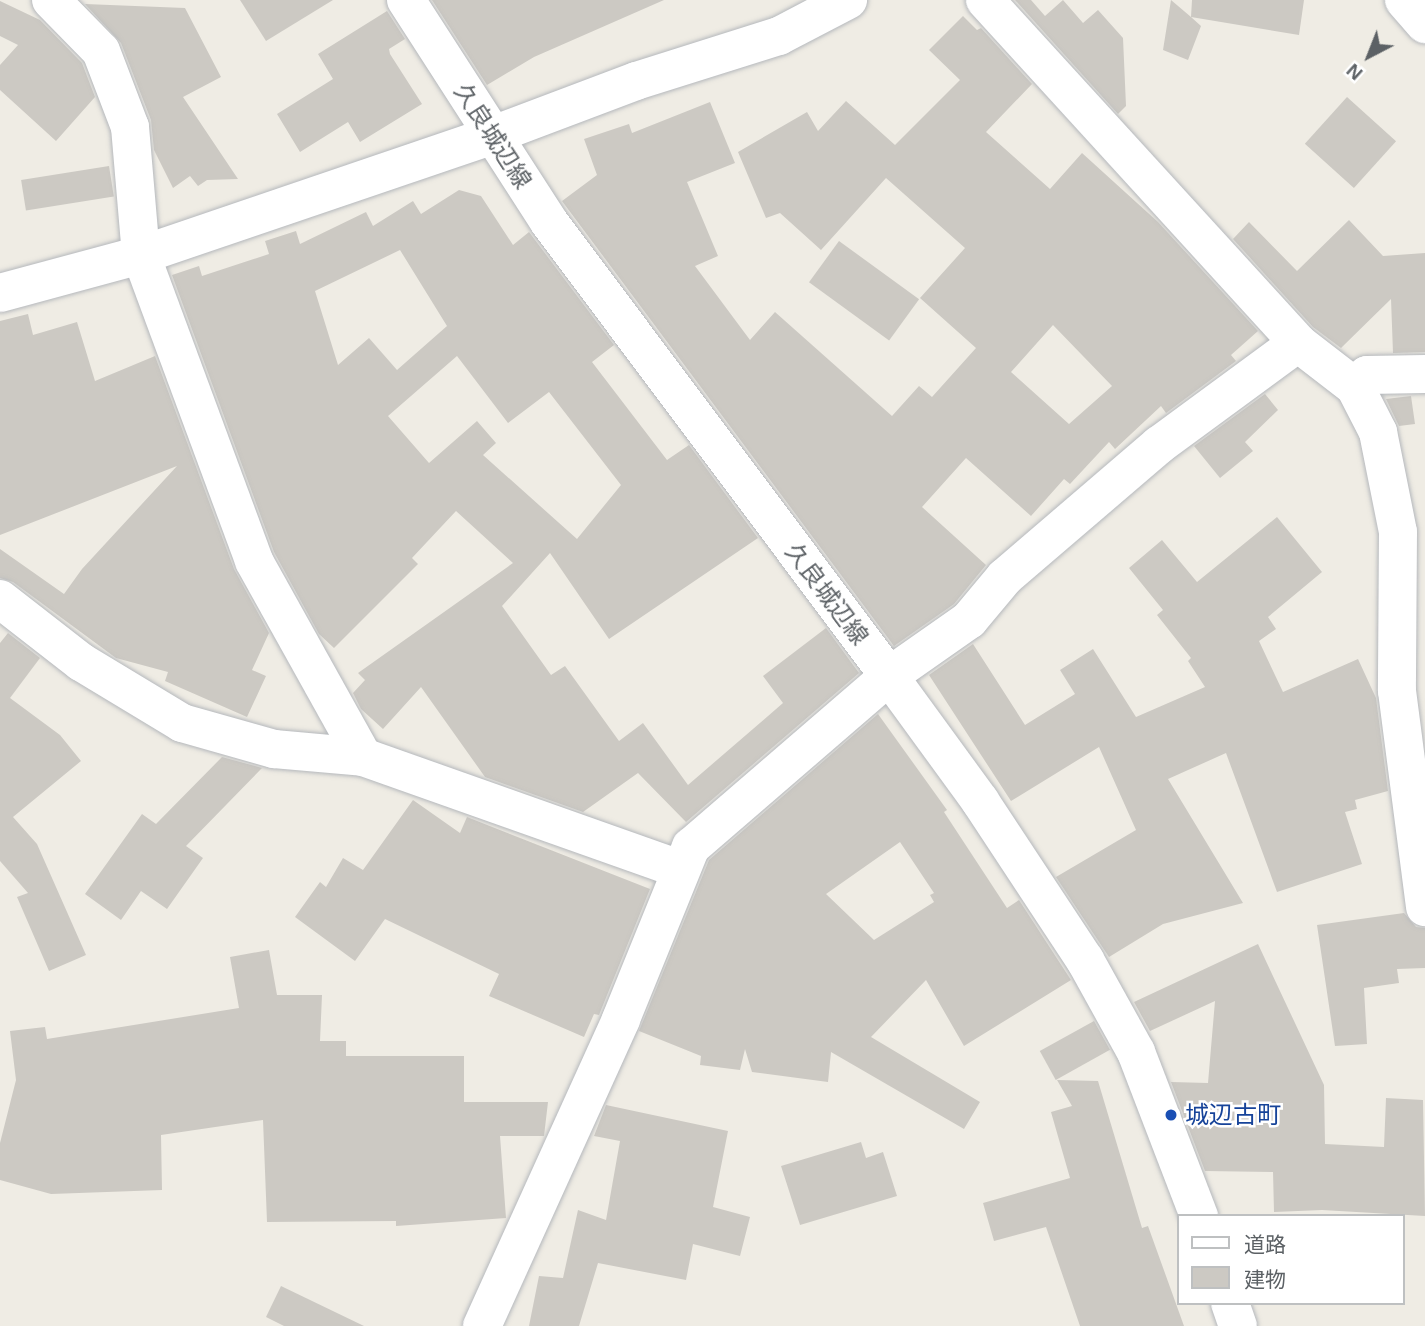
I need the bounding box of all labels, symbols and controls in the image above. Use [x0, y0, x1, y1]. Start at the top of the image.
north arrow [1334, 21, 1404, 91]
text: N [1342, 60, 1367, 84]
street label: 久良城辺線 [448, 78, 538, 194]
street label: 久良城辺線 [779, 537, 875, 651]
place label: 城辺古町 [1185, 1101, 1281, 1129]
marker: 城辺古町 [1163, 1107, 1179, 1123]
legend [1176, 1214, 1404, 1305]
text: 道路 [1244, 1233, 1286, 1256]
text: 建物 [1244, 1268, 1286, 1291]

